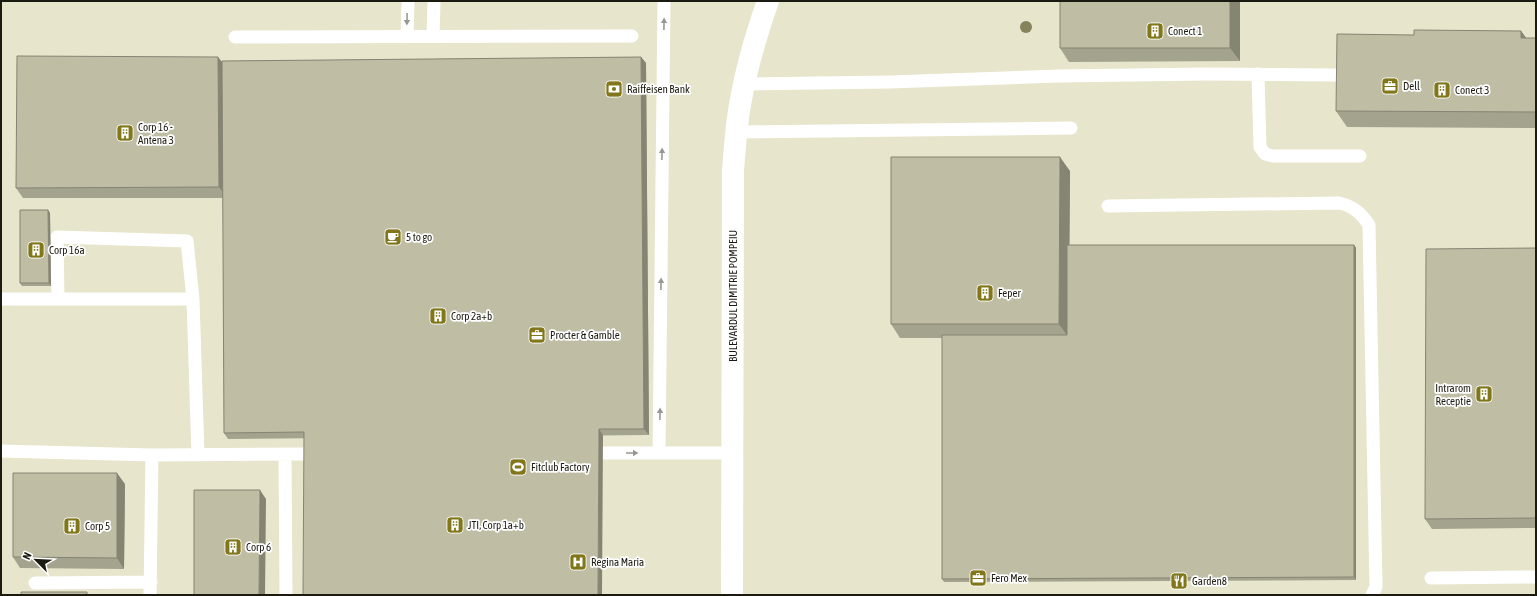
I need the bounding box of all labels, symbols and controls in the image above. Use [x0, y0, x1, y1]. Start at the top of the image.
one-way arrow [404, 13, 410, 26]
one-way arrow [661, 17, 667, 30]
building icon: Conect 1 [1145, 21, 1165, 41]
place label: Conect 1 [1168, 25, 1202, 37]
office icon: Dell [1380, 76, 1400, 96]
bank icon: Raiffeisen Bank [604, 79, 624, 99]
place label: Dell [1403, 80, 1420, 92]
building icon: Conect 3 [1432, 80, 1452, 100]
place label: Raiffeisen Bank [627, 83, 690, 95]
place label: Conect 3 [1455, 84, 1489, 96]
place label: Corp 16 - Antena 3 [138, 121, 174, 146]
building icon: Corp 16 - Antena 3 [115, 123, 135, 143]
one-way arrow [659, 147, 665, 160]
cafe icon: 5 to go [383, 227, 403, 247]
street label: BULEVARDUL DIMITRIE POMPEIU [727, 230, 739, 362]
place label: 5 to go [406, 231, 432, 243]
building icon: Corp 16a [26, 240, 46, 260]
place label: Corp 16a [49, 244, 85, 256]
one-way arrow [658, 277, 664, 290]
building icon: Feper [975, 283, 995, 303]
place label: Feper [998, 287, 1021, 299]
building icon: Corp 2a+b [428, 306, 448, 326]
place label: Corp 2a+b [451, 310, 492, 322]
office icon: Procter & Gamble [527, 325, 547, 345]
place label: Procter & Gamble [550, 329, 620, 341]
place label: Intrarom Receptie [1435, 382, 1471, 407]
building icon: Intrarom Receptie [1474, 384, 1494, 404]
one-way arrow [657, 407, 663, 420]
one-way arrow [626, 450, 639, 456]
sports icon: Fitclub Factory [508, 457, 528, 477]
place label: Fitclub Factory [531, 461, 590, 473]
building icon: JTI, Corp 1a+b [445, 515, 465, 535]
building icon: Corp 5 [62, 516, 82, 536]
place label: JTI, Corp 1a+b [468, 519, 524, 531]
place label: Corp 5 [85, 520, 110, 532]
building icon: Corp 6 [223, 537, 243, 557]
north arrow [16, 540, 56, 580]
place label: Corp 6 [246, 541, 271, 553]
text: N [20, 551, 34, 561]
hospital icon: Regina Maria [568, 552, 588, 572]
place label: Regina Maria [591, 556, 644, 568]
office icon: Fero Mex [968, 568, 988, 588]
restaurant icon: Garden8 [1169, 571, 1189, 591]
place label: Fero Mex [991, 572, 1027, 584]
place label: Garden8 [1192, 575, 1227, 587]

